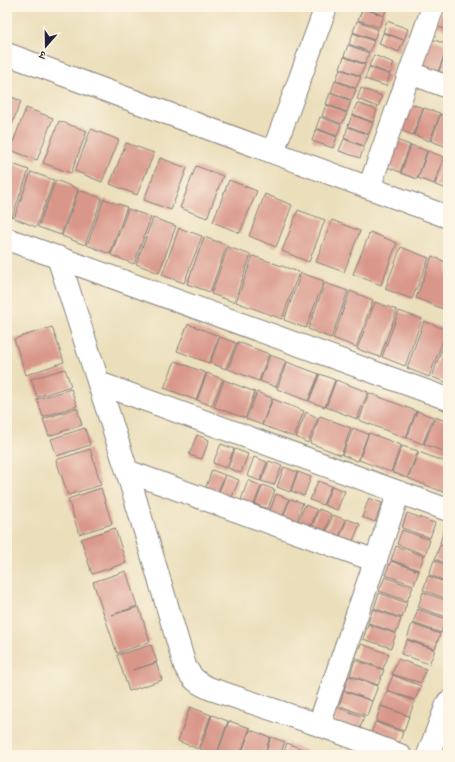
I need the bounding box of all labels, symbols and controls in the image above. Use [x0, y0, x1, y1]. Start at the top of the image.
north arrow [26, 26, 66, 66]
text: उ [37, 46, 49, 62]

